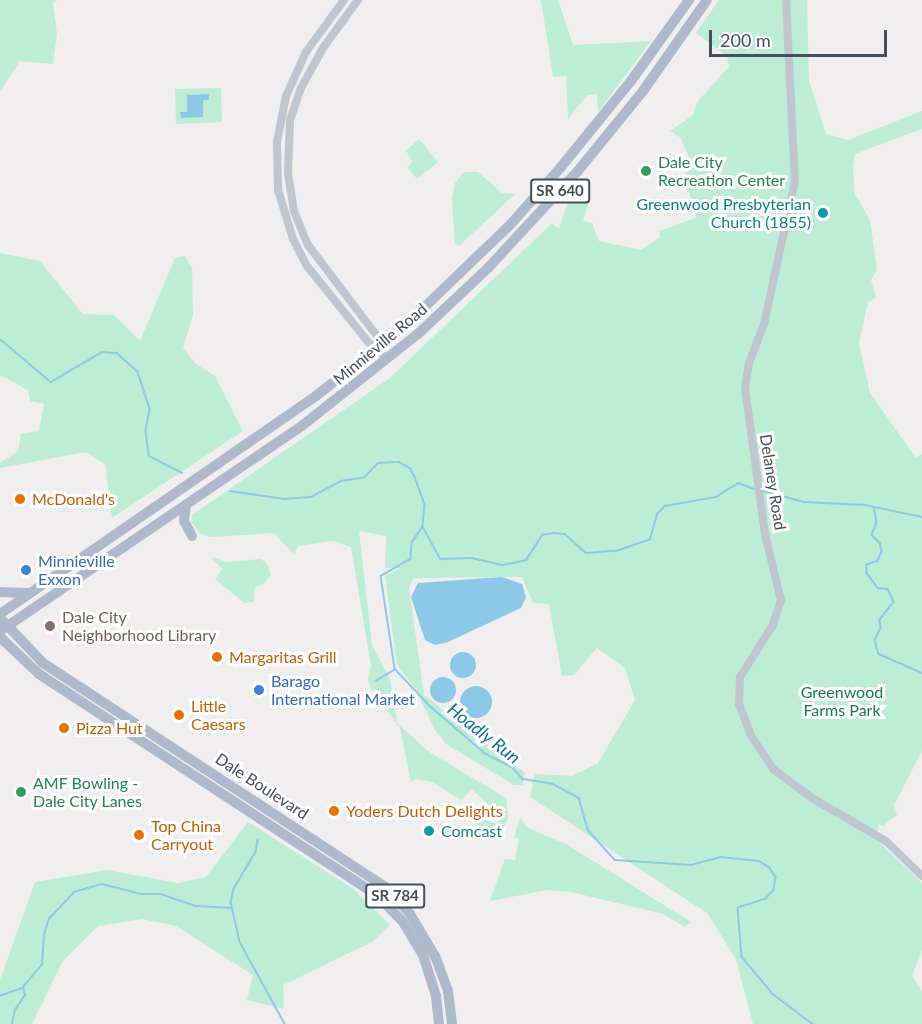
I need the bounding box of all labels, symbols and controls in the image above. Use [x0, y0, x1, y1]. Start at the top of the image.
scale bar [712, 18, 890, 56]
text: 200 m [720, 29, 771, 51]
place label: Dale City Recreation Center [658, 152, 785, 190]
marker: Dale City Recreation Center [639, 164, 653, 178]
road number: SR 640 [530, 179, 590, 203]
place label: Greenwood Presbyterian Church (1855) [636, 194, 811, 232]
marker: Greenwood Presbyterian Church (1855) [816, 206, 830, 220]
street label: Minnieville Road [329, 299, 431, 389]
street label: Delaney Road [756, 432, 790, 532]
place label: McDonald's [32, 489, 115, 509]
marker: McDonald's [13, 492, 27, 506]
place label: Minnieville Exxon [38, 551, 115, 589]
marker: Minnieville Exxon [19, 563, 33, 577]
place label: Dale City Neighborhood Library [62, 607, 216, 645]
marker: Dale City Neighborhood Library [43, 619, 57, 633]
place label: Margaritas Grill [229, 647, 337, 667]
marker: Margaritas Grill [210, 650, 224, 664]
place label: Barago International Market [271, 671, 415, 709]
park label: Greenwood Farms Park [801, 682, 883, 720]
marker: Barago International Market [252, 683, 266, 697]
place label: Little Caesars [191, 696, 246, 734]
water label: Hoadly Run [443, 698, 525, 768]
marker: Little Caesars [172, 708, 186, 722]
place label: Pizza Hut [76, 718, 143, 738]
marker: Pizza Hut [57, 721, 71, 735]
street label: Dale Boulevard [212, 749, 312, 823]
place label: AMF Bowling - Dale City Lanes [33, 773, 142, 811]
marker: AMF Bowling - Dale City Lanes [14, 785, 28, 799]
place label: Yoders Dutch Delights [346, 801, 503, 821]
marker: Yoders Dutch Delights [327, 804, 341, 818]
place label: Top China Carryout [151, 816, 221, 854]
place label: Comcast [441, 821, 502, 841]
marker: Comcast [422, 824, 436, 838]
marker: Top China Carryout [132, 828, 146, 842]
road number: SR 784 [365, 884, 425, 908]

